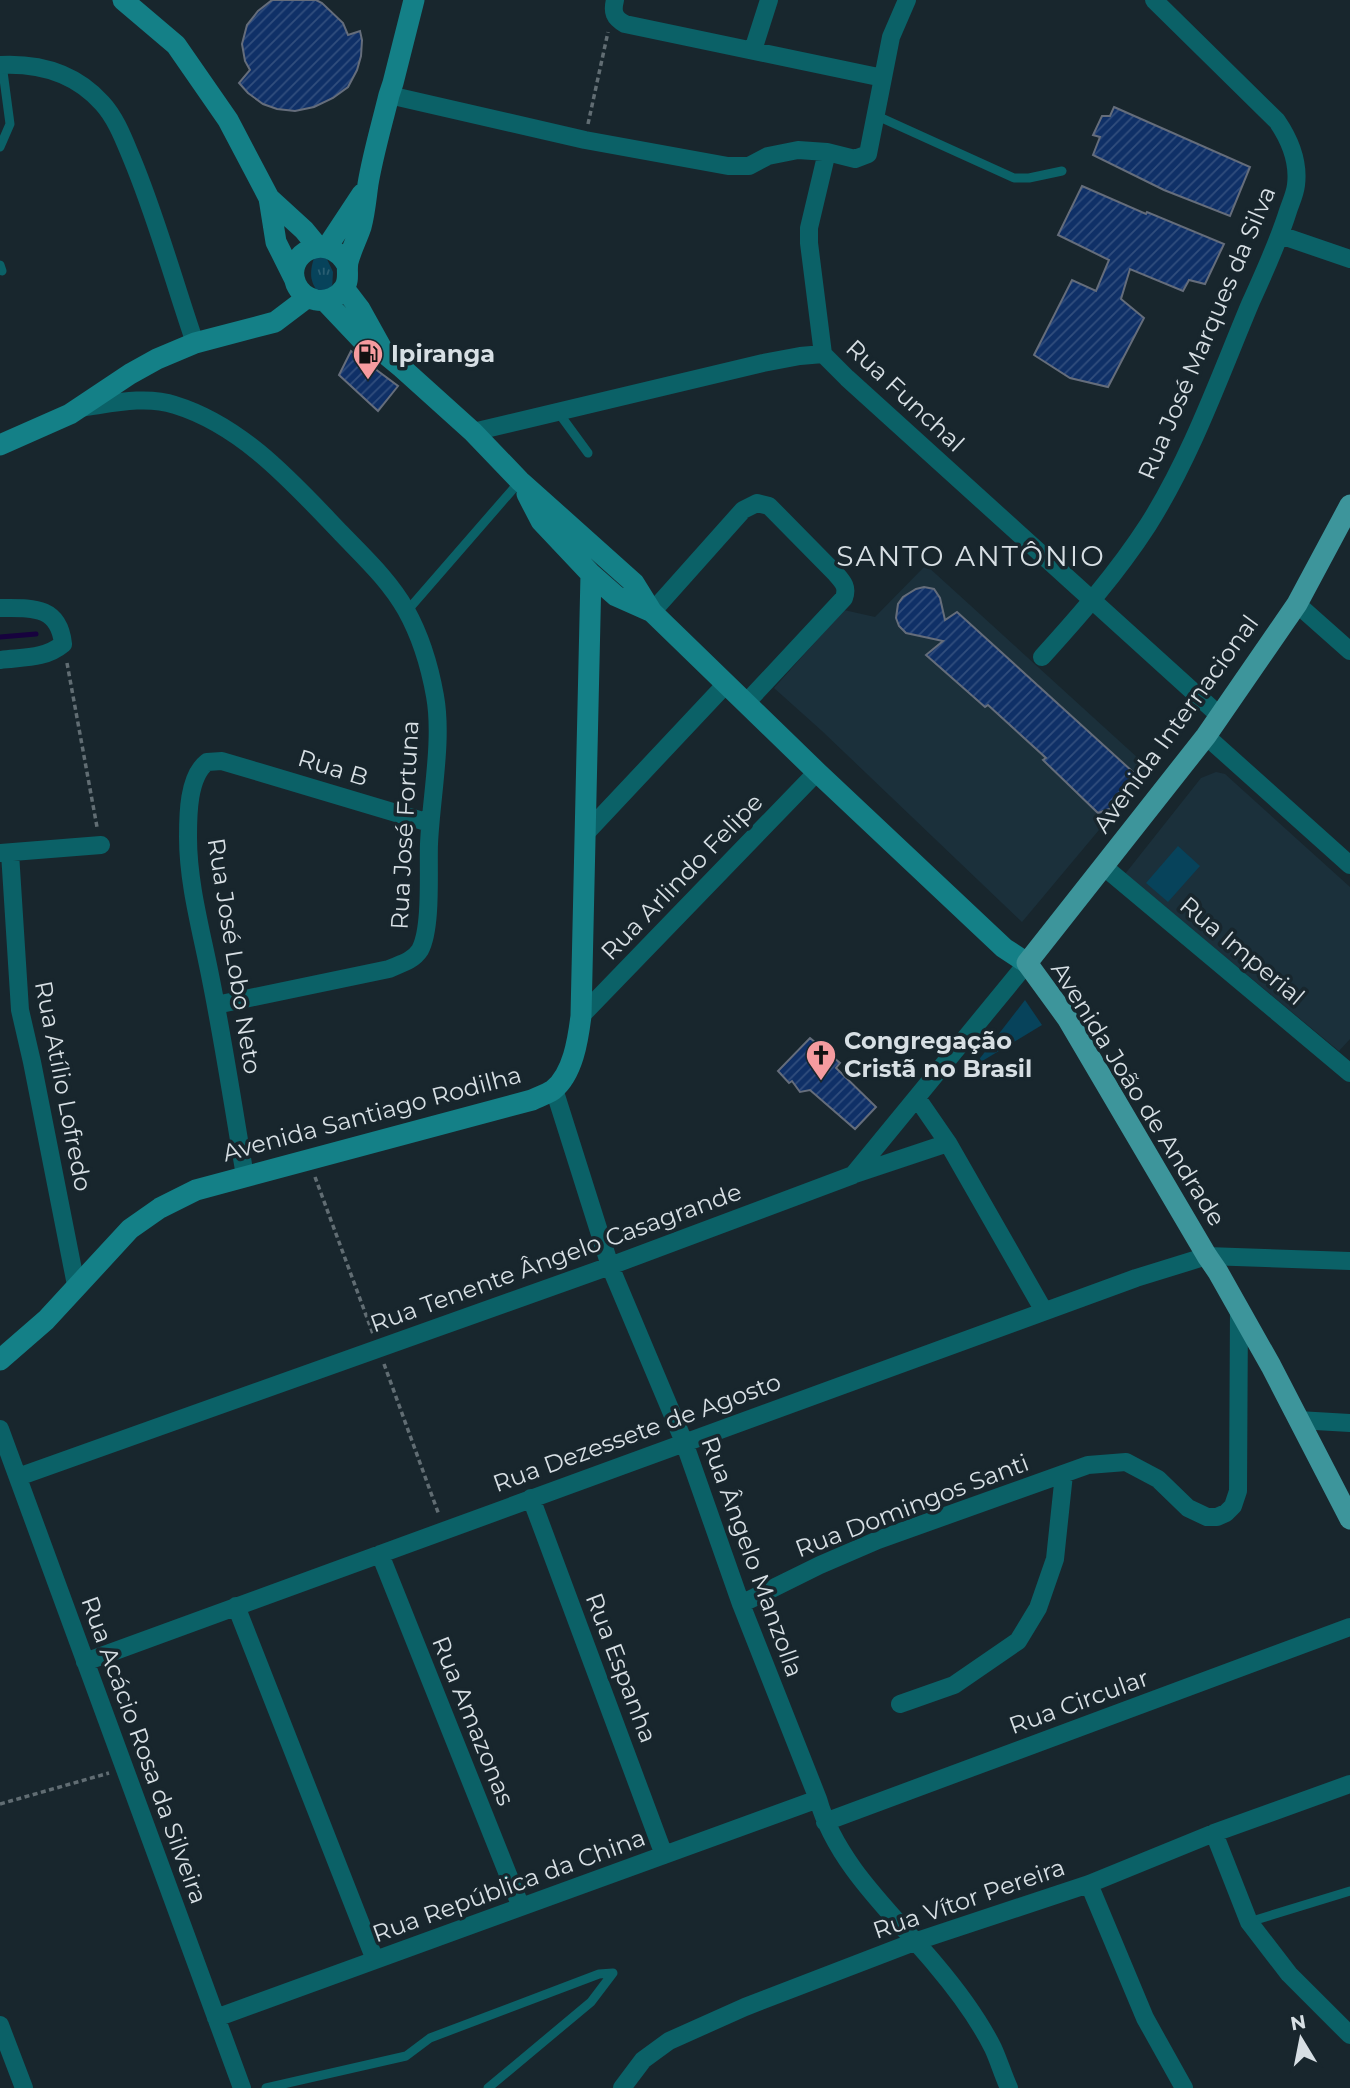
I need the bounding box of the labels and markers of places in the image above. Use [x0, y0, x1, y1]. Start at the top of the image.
fuel station icon: Ipiranga [351, 337, 385, 381]
place label: Ipiranga [391, 339, 495, 368]
place label: Congregação Cristã no Brasil [844, 1026, 1032, 1083]
church icon: Congregação Cristã no Brasil [804, 1038, 838, 1082]

